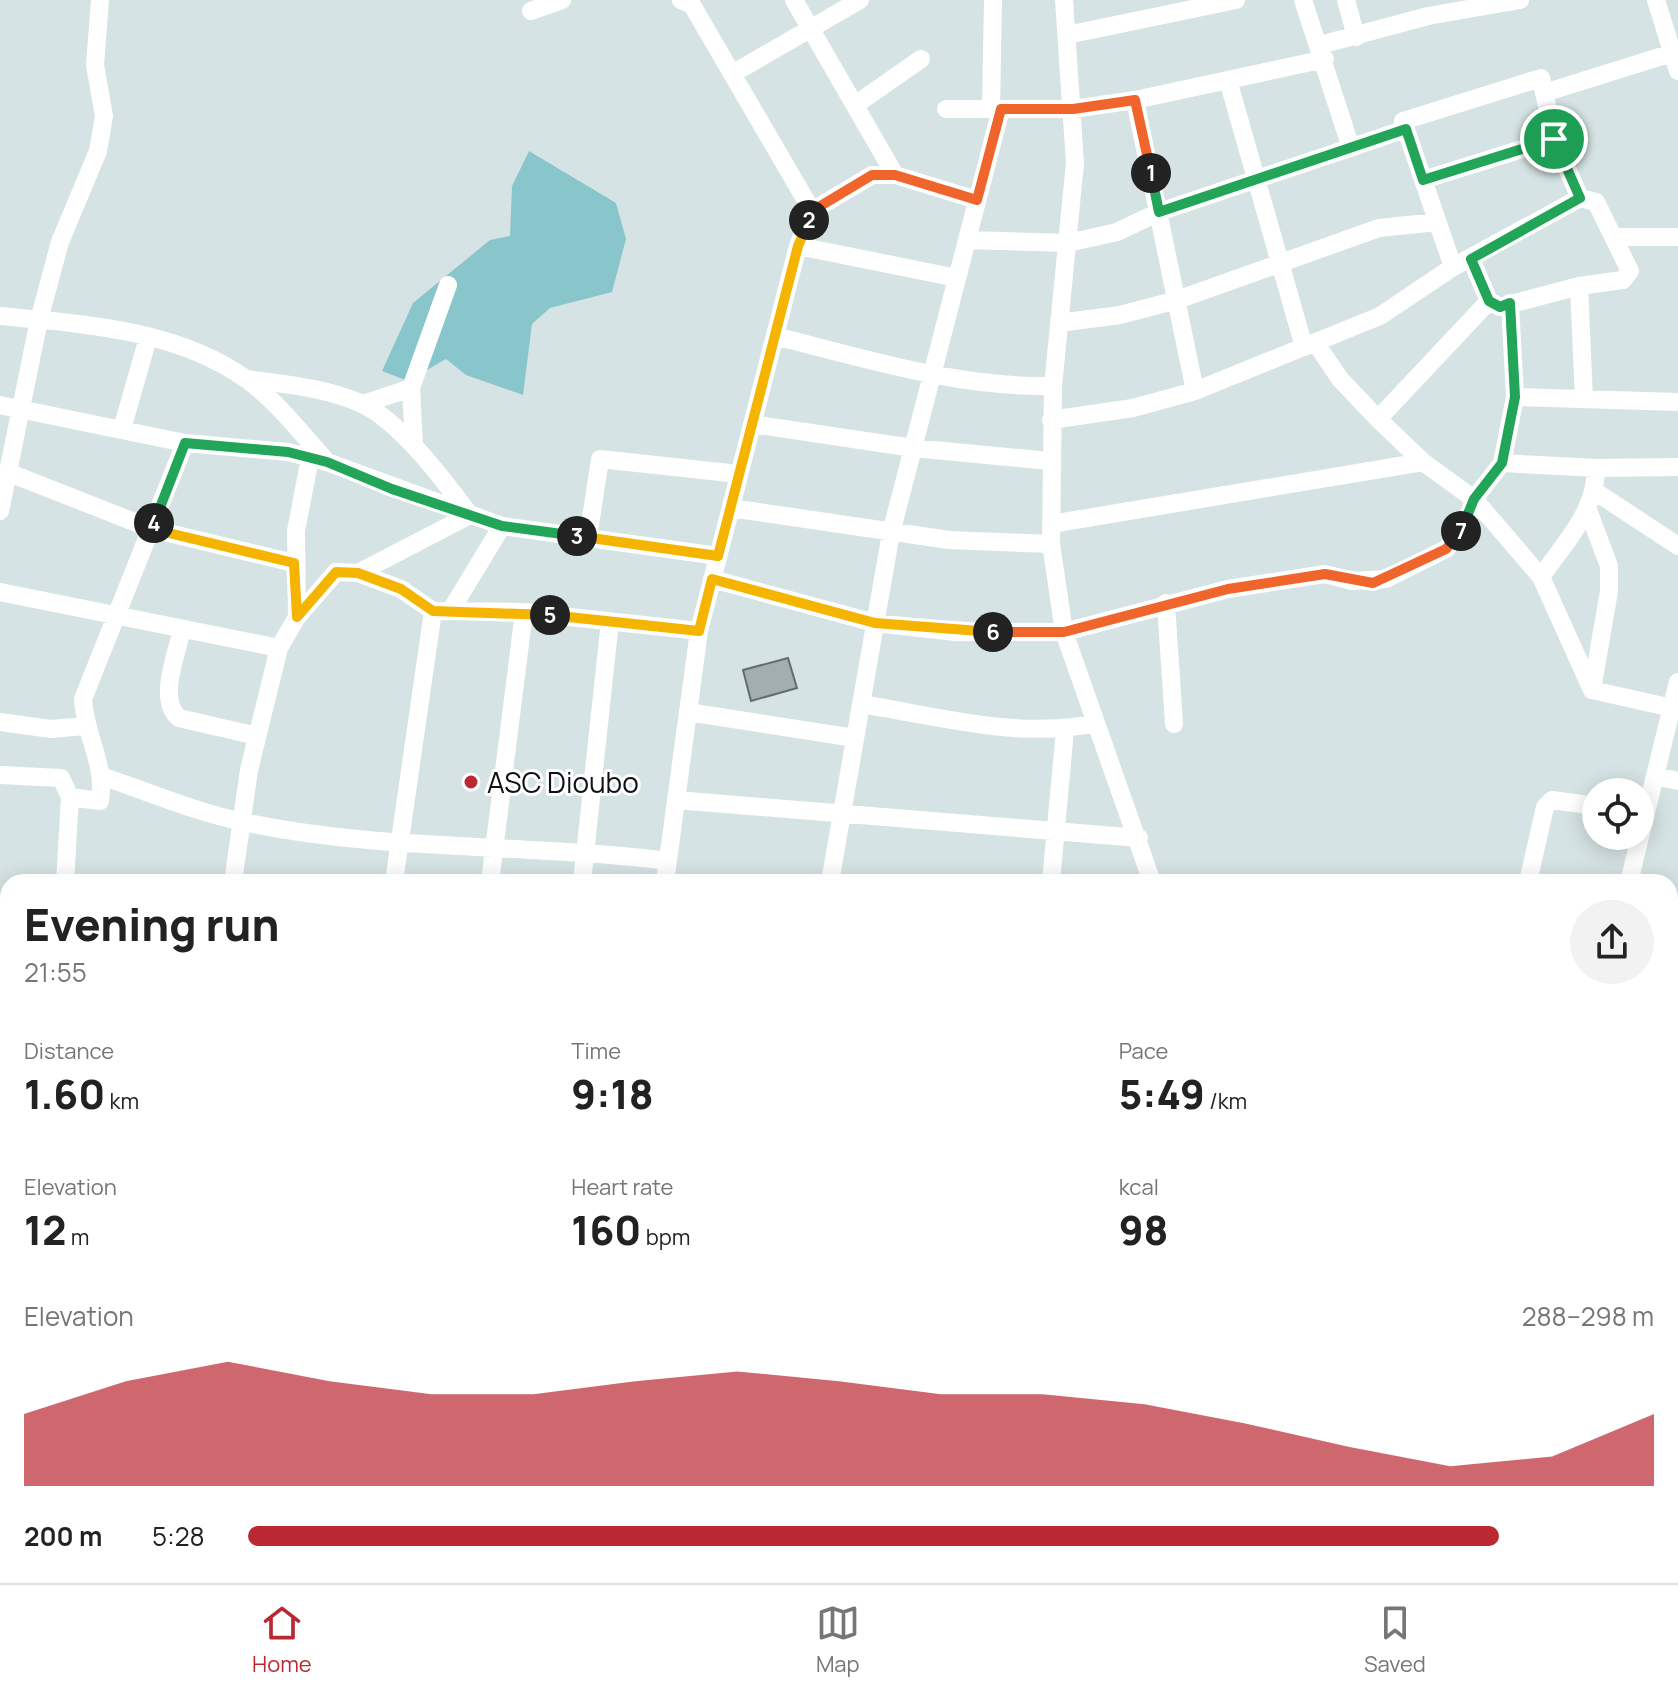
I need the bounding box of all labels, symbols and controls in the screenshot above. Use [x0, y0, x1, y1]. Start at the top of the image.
pin [1520, 105, 1588, 173]
icon: arrive [1532, 117, 1576, 161]
pin: 1 [1131, 153, 1171, 193]
text: 1 [1146, 158, 1156, 188]
pin: 2 [789, 200, 829, 240]
text: 2 [802, 205, 816, 235]
pin: 4 [134, 503, 174, 543]
text: 4 [147, 508, 161, 538]
pin: 7 [1441, 511, 1481, 551]
pin: 3 [557, 516, 597, 556]
text: 7 [1455, 516, 1467, 546]
text: 3 [571, 521, 583, 551]
pin: 5 [530, 595, 570, 635]
text: 5 [544, 600, 556, 630]
pin: 6 [973, 612, 1013, 652]
text: 6 [986, 617, 1000, 647]
place label: ASC Dioubo [487, 763, 639, 801]
marker: ASC Dioubo [462, 773, 480, 791]
map controls [1582, 778, 1654, 850]
button: locate [1582, 778, 1654, 850]
text: Evening run [24, 894, 280, 954]
button: share [1570, 900, 1654, 984]
text: 21:55 [24, 954, 87, 990]
text: Distance [24, 1036, 114, 1066]
text: Time [571, 1036, 621, 1066]
text: Pace [1119, 1036, 1168, 1066]
text: 1.60 [24, 1066, 105, 1121]
text: 9:18 [571, 1066, 654, 1121]
text: 5:49 [1119, 1066, 1205, 1121]
text: km [105, 1086, 139, 1116]
text: /km [1205, 1086, 1247, 1116]
text: Elevation [24, 1172, 117, 1202]
text: Heart rate [571, 1172, 673, 1202]
text: kcal [1119, 1172, 1159, 1202]
text: 12 [24, 1202, 66, 1257]
text: 160 [571, 1202, 641, 1257]
text: 98 [1119, 1202, 1168, 1257]
text: m [66, 1222, 89, 1252]
text: bpm [641, 1222, 690, 1252]
text: Elevation [24, 1298, 134, 1334]
text: 288–298 m [1522, 1298, 1654, 1334]
text: 200 m [24, 1518, 102, 1554]
text: 5:28 [152, 1518, 205, 1554]
tab: Home [252, 1601, 312, 1679]
tab: Map [816, 1601, 860, 1679]
tab: Saved [1364, 1601, 1426, 1679]

